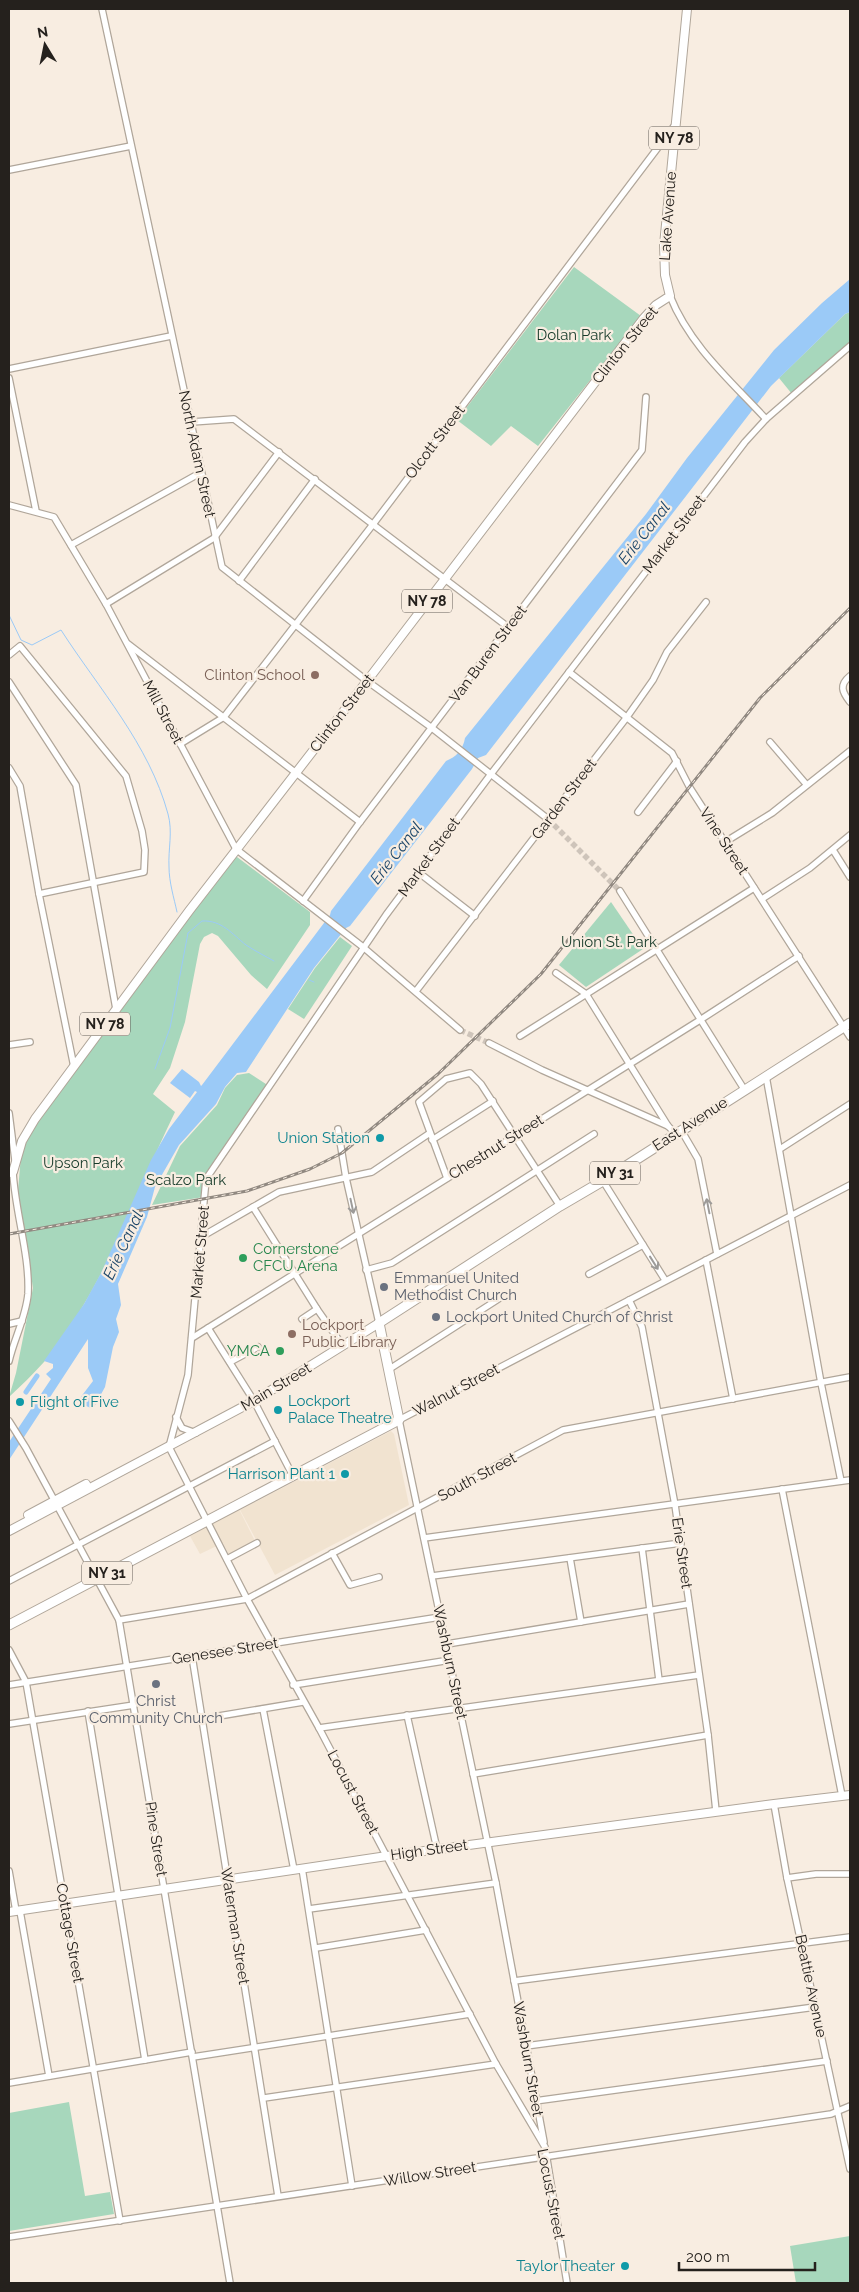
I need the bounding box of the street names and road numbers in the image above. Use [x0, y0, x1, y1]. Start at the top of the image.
road number: NY 78 [649, 126, 699, 150]
street label: Lake Avenue [656, 171, 680, 261]
street label: Clinton Street [588, 303, 662, 387]
street label: North Adam Street [175, 389, 219, 519]
street label: Olcott Street [401, 402, 469, 482]
street label: Market Street [639, 491, 709, 577]
road number: NY 78 [402, 590, 452, 612]
street label: Van Buren Street [446, 602, 530, 706]
street label: Clinton Street [306, 670, 378, 756]
street label: Mill Street [139, 677, 187, 747]
street label: Garden Street [528, 755, 600, 843]
street label: Vine Street [696, 804, 752, 878]
street label: Market Street [394, 814, 464, 900]
road number: NY 78 [80, 1012, 130, 1036]
street label: East Avenue [649, 1093, 731, 1155]
street label: Chestnut Street [445, 1111, 547, 1183]
road number: NY 31 [590, 1162, 640, 1184]
street label: Market Street [187, 1205, 213, 1299]
street label: Main Street [238, 1359, 314, 1415]
street label: Walnut Street [410, 1360, 502, 1420]
street label: South Street [435, 1449, 519, 1505]
street label: Erie Street [668, 1516, 696, 1590]
road number: NY 31 [82, 1562, 132, 1585]
street label: Washburn Street [429, 1603, 471, 1721]
street label: Genesee Street [171, 1634, 279, 1668]
street label: Locust Street [323, 1747, 383, 1837]
street label: Pine Street [141, 1800, 171, 1878]
street label: High Street [389, 1836, 469, 1864]
street label: Waterman Street [217, 1866, 253, 1986]
street label: Cottage Street [52, 1882, 88, 1984]
street label: Beattie Avenue [791, 1933, 831, 2039]
street label: Washburn Street [509, 2000, 547, 2118]
street label: Locust Street [533, 2147, 569, 2241]
street label: Willow Street [383, 2158, 477, 2190]

